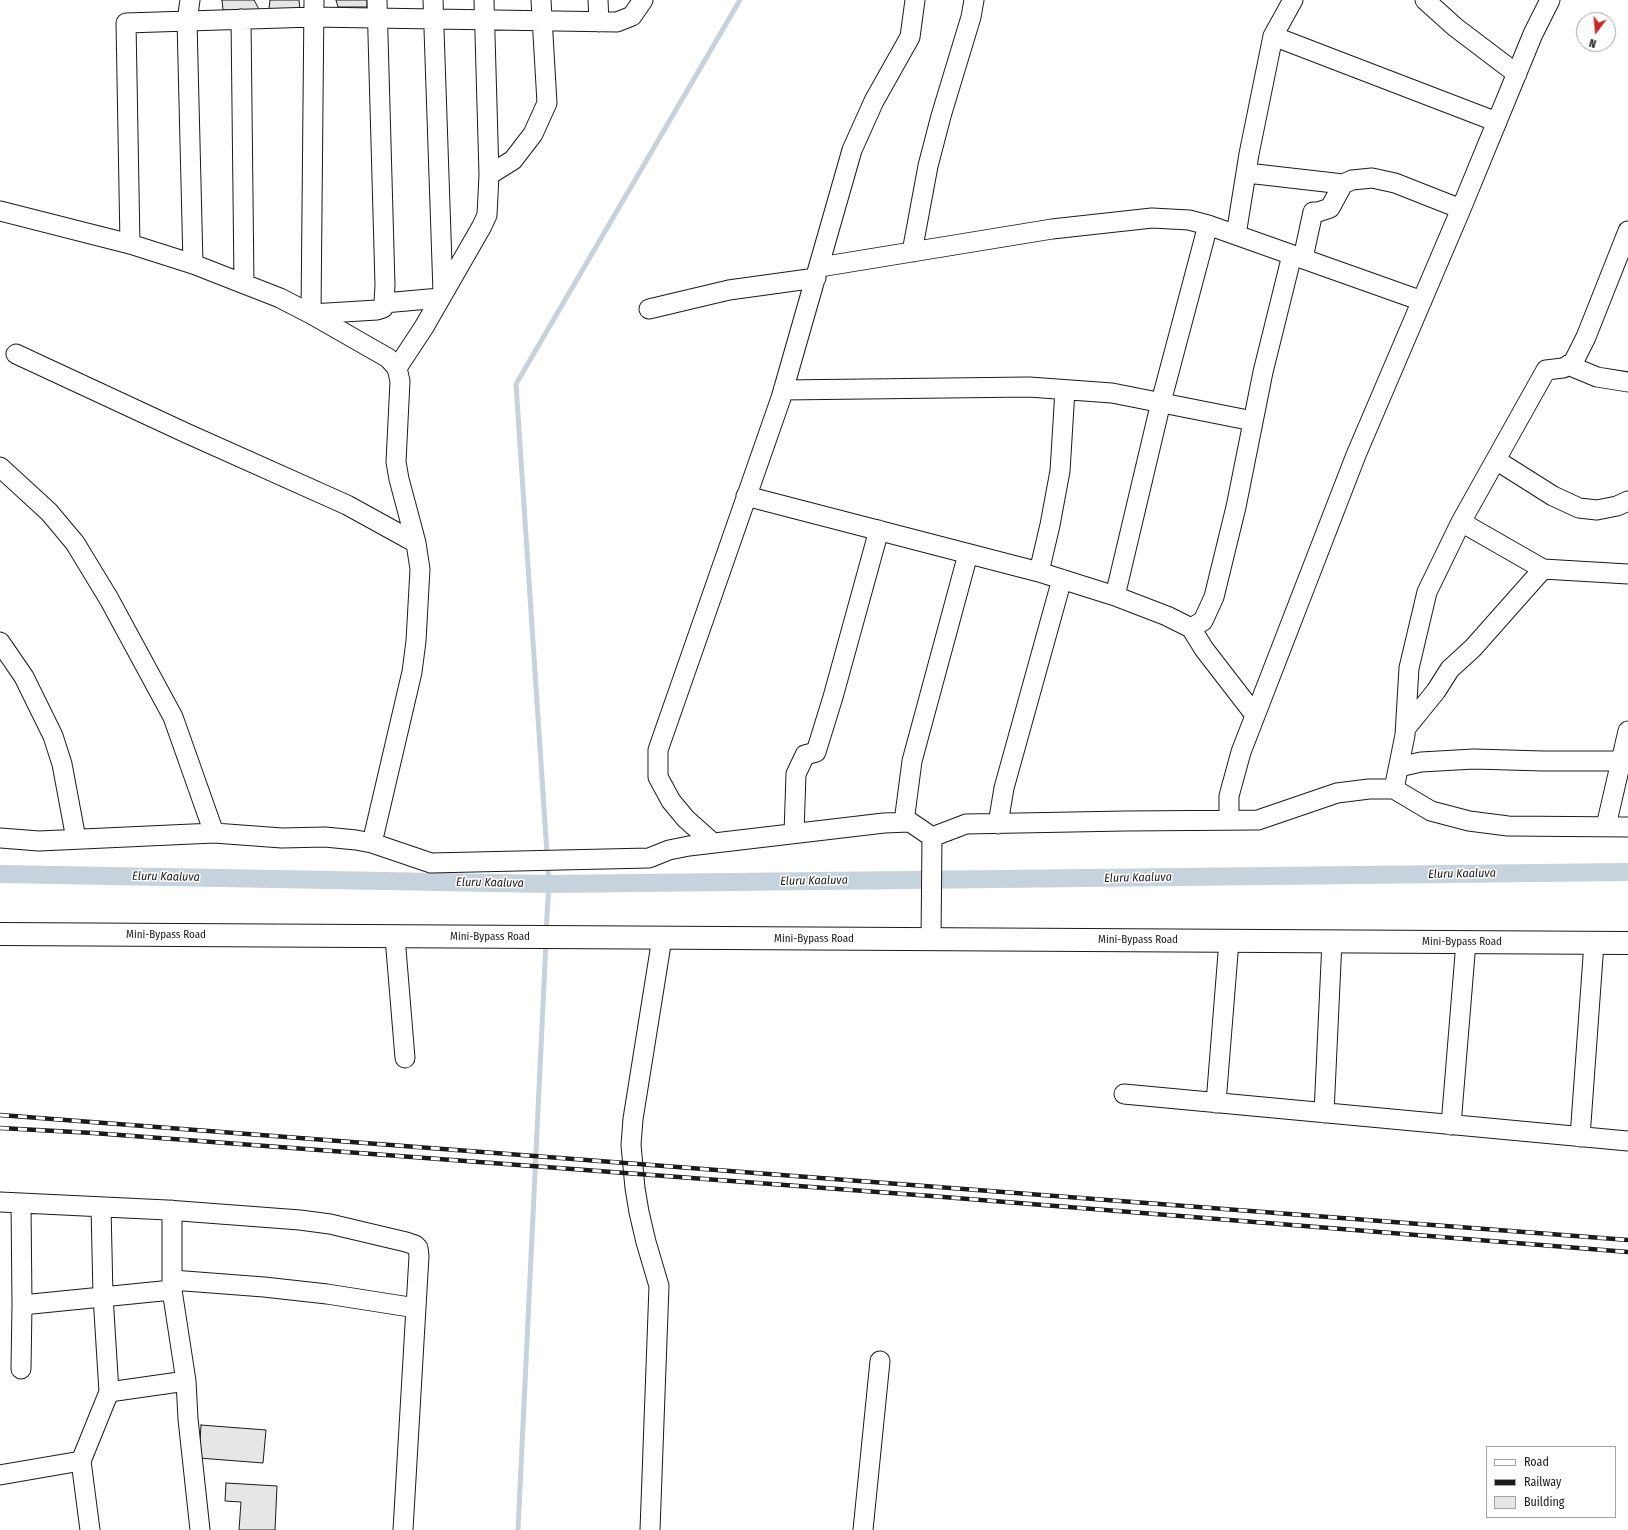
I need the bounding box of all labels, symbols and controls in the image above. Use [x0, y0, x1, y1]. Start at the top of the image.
north arrow [1576, 12, 1616, 52]
text: N [1588, 36, 1598, 50]
water label: Eluru Kaaluva [1428, 866, 1496, 882]
water label: Eluru Kaaluva [132, 869, 200, 885]
water label: Eluru Kaaluva [1104, 870, 1172, 886]
water label: Eluru Kaaluva [780, 873, 848, 889]
water label: Eluru Kaaluva [456, 875, 524, 891]
street label: Mini-Bypass Road [126, 928, 206, 942]
street label: Mini-Bypass Road [450, 930, 530, 944]
street label: Mini-Bypass Road [774, 932, 854, 946]
street label: Mini-Bypass Road [1098, 933, 1178, 947]
street label: Mini-Bypass Road [1422, 935, 1502, 949]
legend [1486, 1446, 1616, 1518]
text: Road [1524, 1455, 1549, 1469]
text: Railway [1524, 1475, 1561, 1489]
text: Building [1524, 1495, 1564, 1509]

